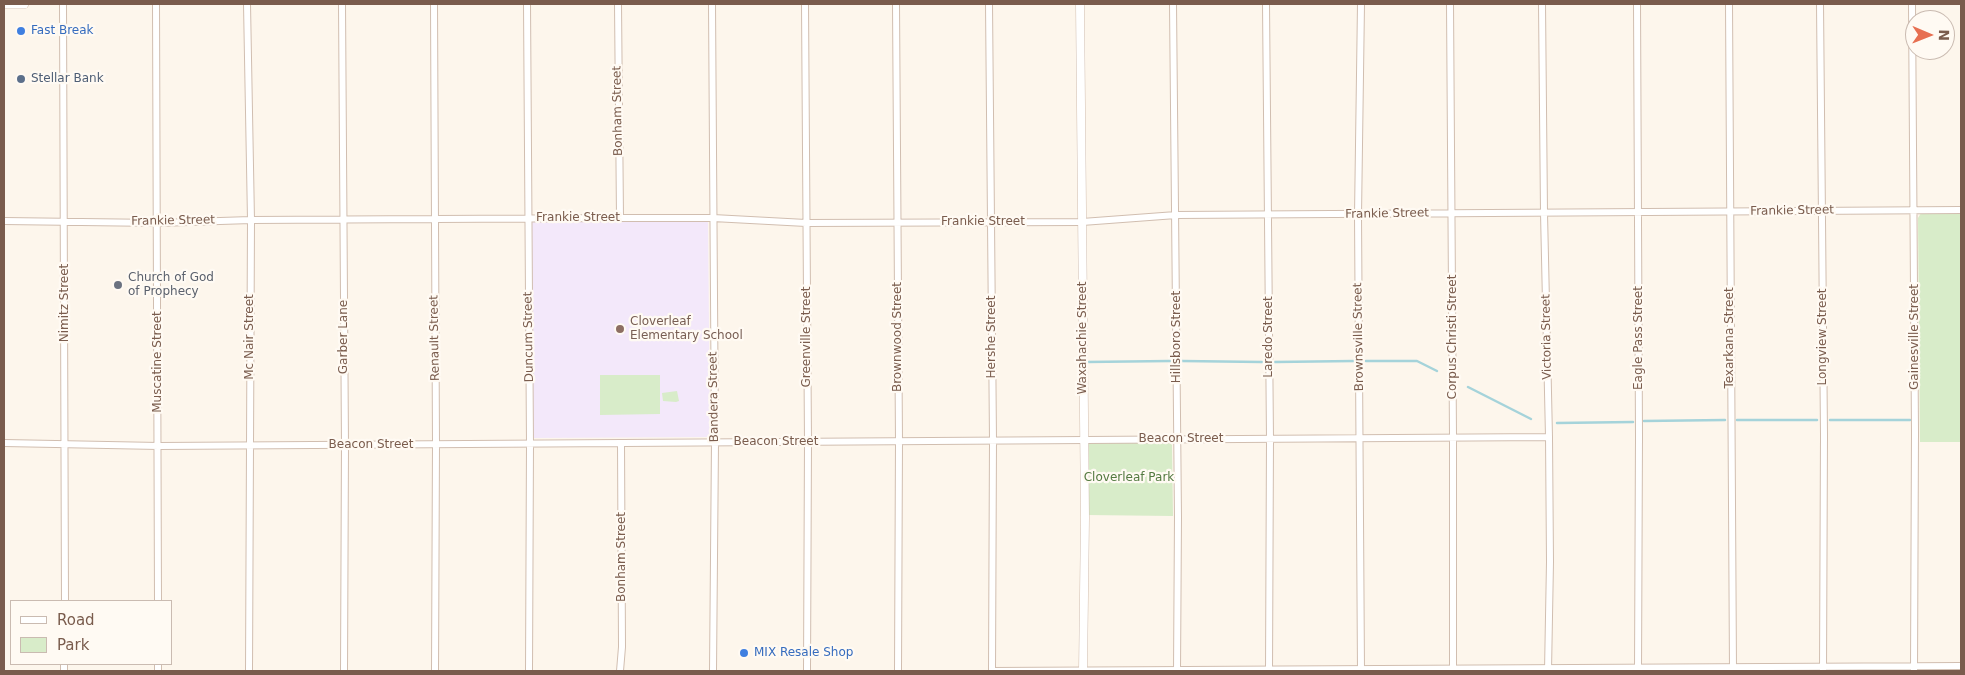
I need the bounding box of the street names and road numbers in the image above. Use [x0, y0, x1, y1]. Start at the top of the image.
street label: Bonham Street [610, 66, 626, 156]
street label: Frankie Street [1750, 203, 1834, 219]
street label: Frankie Street [1345, 206, 1429, 222]
street label: Frankie Street [536, 211, 620, 225]
street label: Frankie Street [131, 213, 215, 229]
street label: Frankie Street [941, 215, 1025, 229]
street label: Nimitz Street [58, 264, 72, 342]
street label: Corpus Christi Street [1446, 275, 1460, 399]
street label: Waxahachie Street [1076, 281, 1090, 395]
street label: Brownwood Street [891, 282, 905, 392]
street label: Brownsville Street [1351, 283, 1367, 391]
street label: Gainesville Street [1908, 284, 1922, 390]
street label: Greenville Street [800, 286, 814, 388]
street label: Eagle Pass Street [1632, 286, 1646, 390]
street label: Texarkana Street [1723, 287, 1737, 389]
street label: Longview Street [1816, 289, 1830, 385]
street label: Hillsboro Street [1170, 291, 1184, 383]
street label: Duncum Street [521, 292, 537, 382]
street label: Mc Nair Street [243, 294, 257, 380]
street label: Victoria Street [1539, 294, 1555, 380]
street label: Renault Street [427, 295, 443, 381]
street label: Hershe Street [985, 296, 999, 378]
street label: Laredo Street [1262, 296, 1276, 378]
street label: Garber Lane [337, 300, 351, 374]
street label: Muscatine Street [151, 311, 165, 413]
street label: Bandera Street [706, 352, 722, 442]
street label: Beacon Street [1139, 432, 1223, 446]
street label: Beacon Street [734, 435, 818, 449]
street label: Beacon Street [329, 438, 413, 452]
street label: Bonham Street [615, 512, 629, 602]

